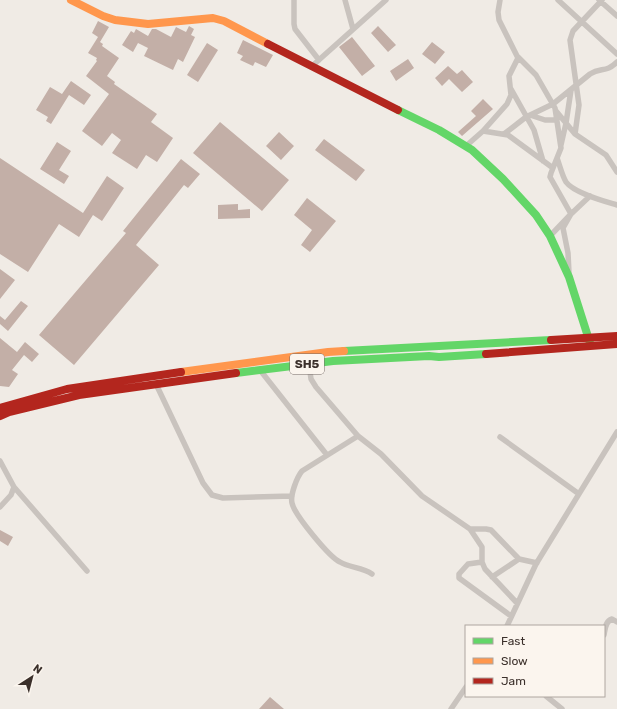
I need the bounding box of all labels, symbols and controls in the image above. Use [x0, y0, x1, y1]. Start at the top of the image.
road number: SH5 [290, 354, 324, 374]
legend [465, 625, 605, 697]
text: Fast [501, 634, 525, 648]
text: Slow [501, 654, 528, 668]
north arrow [12, 657, 52, 697]
text: N [31, 662, 45, 677]
text: Jam [501, 674, 526, 688]

